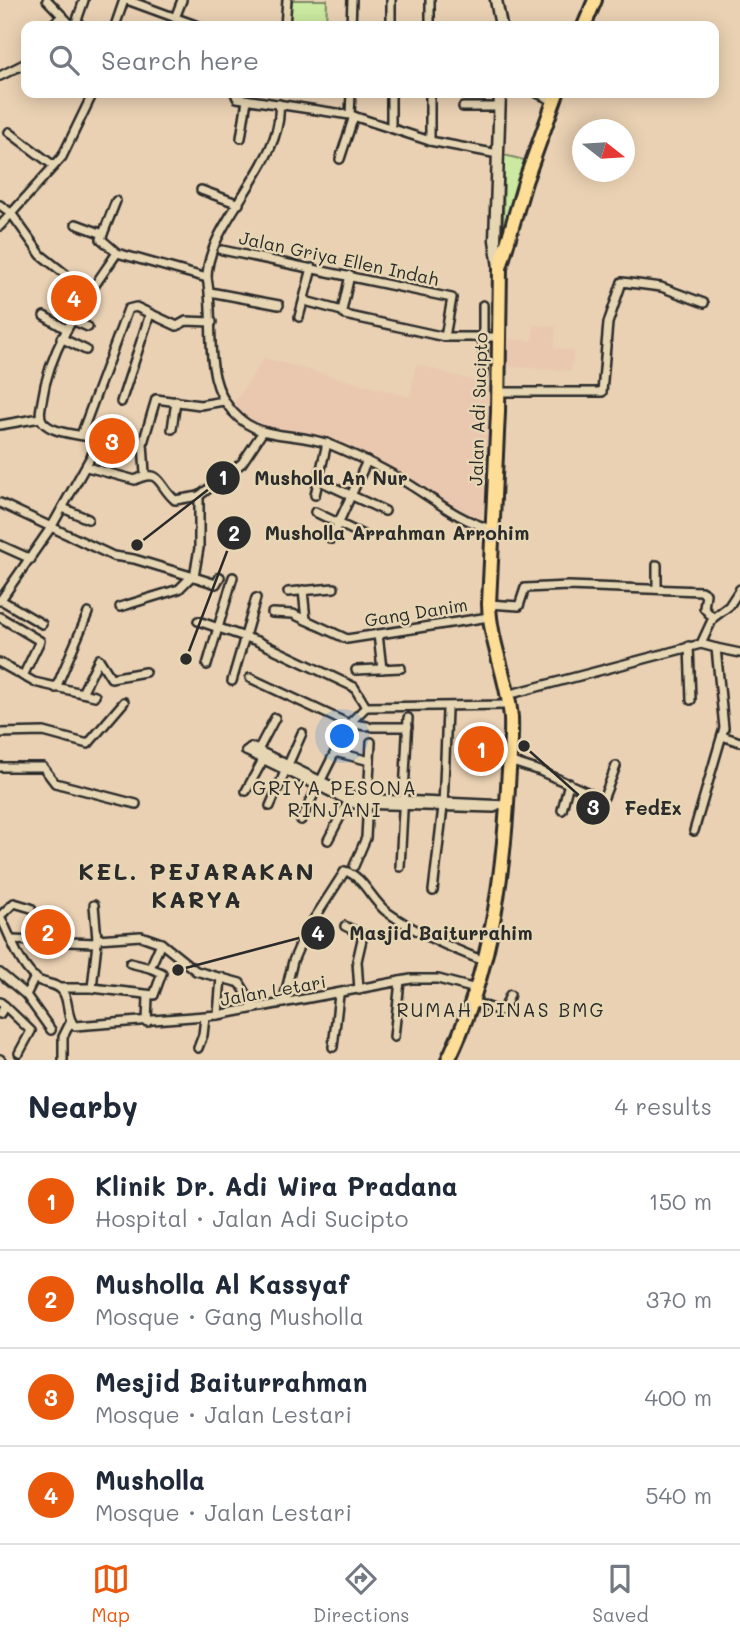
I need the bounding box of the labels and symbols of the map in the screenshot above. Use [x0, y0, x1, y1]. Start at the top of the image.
north arrow [572, 119, 635, 182]
street label: Jalan Griya Ellen Indah [237, 225, 441, 291]
pin: 4 [51, 272, 97, 324]
street label: Jalan Adi Sucipto [463, 332, 493, 486]
pin: 3 [89, 415, 135, 467]
callout: Musholla An Nur [205, 458, 422, 498]
text: 1 [218, 463, 228, 490]
text: Musholla An Nur [254, 465, 408, 490]
callout: Musholla Arrahman Arrohim [216, 513, 544, 553]
text: 2 [228, 519, 240, 546]
text: Musholla Arrahman Arrohim [265, 520, 529, 545]
street label: Gang Danim [363, 592, 469, 632]
your location [325, 719, 359, 753]
pin: 1 [458, 723, 504, 775]
district label: GRIYA PESONA RINJANI [252, 775, 418, 822]
callout: FedEx [575, 788, 696, 828]
text: 3 [587, 793, 599, 820]
text: FedEx [624, 795, 682, 820]
district label: KEL. PEJARAKAN KARYA [78, 855, 316, 914]
pin: 2 [25, 906, 71, 958]
callout: Masjid Baiturrahim [300, 913, 547, 953]
text: 4 [311, 919, 325, 946]
text: Masjid Baiturrahim [349, 920, 533, 945]
street label: Jalan Letari [218, 969, 328, 1011]
district label: RUMAH DINAS BMG [396, 997, 606, 1022]

